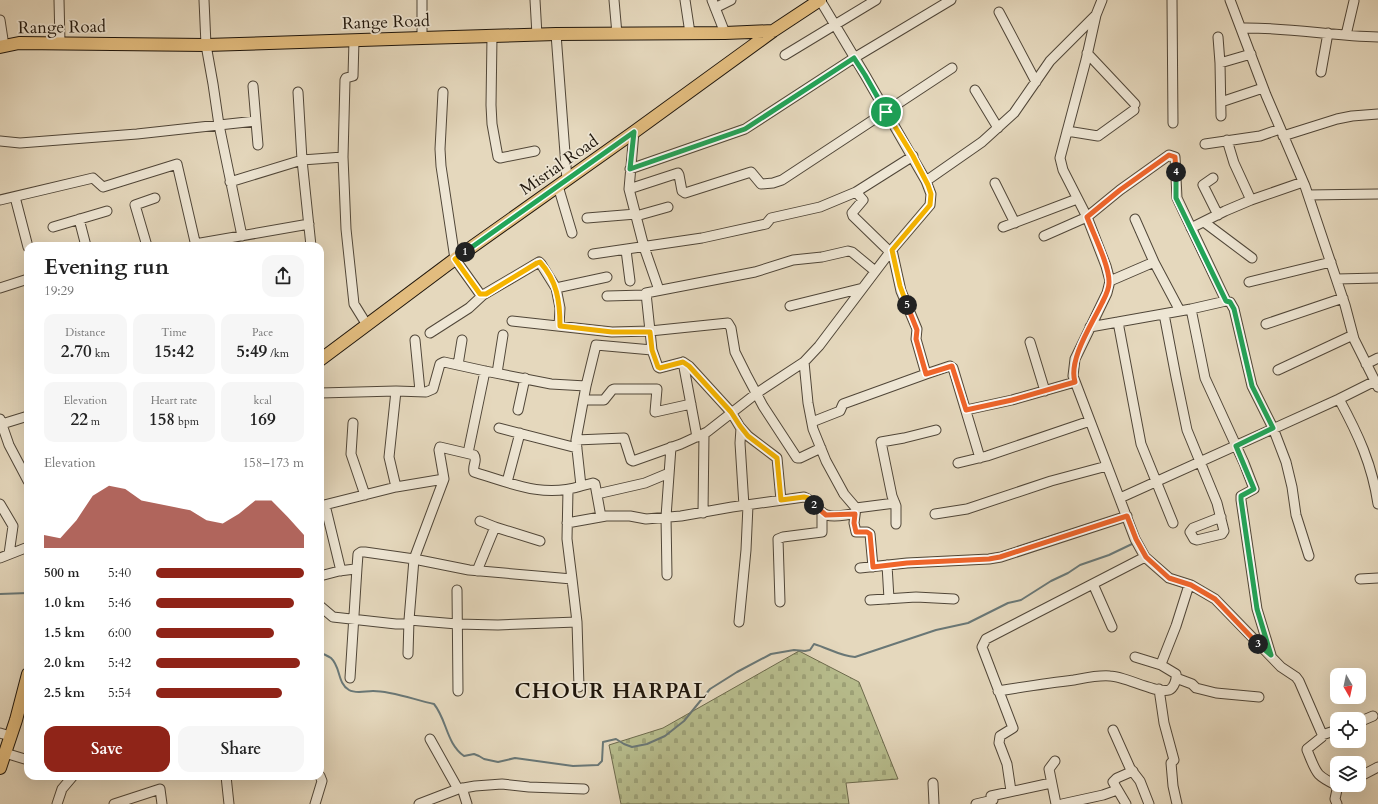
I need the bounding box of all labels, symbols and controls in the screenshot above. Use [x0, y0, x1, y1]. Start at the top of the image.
street label: Range Road [342, 9, 430, 35]
street label: Range Road [18, 15, 106, 39]
pin [869, 95, 903, 129]
icon: arrive [875, 101, 897, 123]
street label: Misrial Road [515, 129, 603, 201]
pin: 4 [1166, 162, 1186, 182]
text: 4 [1173, 164, 1179, 179]
pin: 1 [455, 242, 475, 262]
text: 1 [462, 244, 468, 259]
text: Evening run [44, 252, 169, 282]
button: share [262, 255, 304, 297]
text: 19:29 [44, 282, 74, 300]
pin: 5 [897, 295, 917, 315]
text: 5 [904, 297, 910, 312]
text: Distance [65, 325, 105, 340]
text: Time [161, 325, 187, 340]
text: Pace [252, 325, 273, 340]
text: 2.70 [61, 340, 92, 363]
text: 15:42 [154, 340, 194, 363]
text: 5:49 [236, 340, 267, 363]
text: km [92, 346, 110, 361]
text: /km [267, 346, 289, 361]
text: Elevation [63, 393, 107, 408]
text: Heart rate [151, 393, 197, 408]
text: kcal [253, 393, 272, 408]
text: 22 [70, 408, 88, 431]
text: 158 [149, 408, 175, 431]
text: 169 [250, 408, 276, 431]
text: m [88, 414, 100, 429]
text: bpm [175, 414, 199, 429]
text: Elevation [44, 454, 96, 472]
text: 158–173 m [242, 454, 304, 472]
pin: 2 [804, 495, 824, 515]
text: 2 [811, 497, 817, 512]
text: 500 m [44, 564, 79, 582]
text: 5:40 [108, 564, 131, 582]
text: 1.0 km [44, 594, 85, 612]
text: 5:46 [108, 594, 131, 612]
text: 1.5 km [44, 624, 85, 642]
text: 6:00 [108, 624, 131, 642]
pin: 3 [1248, 634, 1268, 654]
text: 3 [1255, 636, 1261, 651]
text: 2.0 km [44, 654, 85, 672]
text: 5:42 [108, 654, 131, 672]
north arrow [1330, 668, 1366, 704]
map controls [1330, 668, 1366, 792]
district label: CHOUR HARPAL [514, 677, 708, 706]
text: 2.5 km [44, 684, 85, 702]
text: 5:54 [108, 684, 131, 702]
button: locate [1330, 712, 1366, 748]
button: Save [44, 726, 170, 772]
button: Share [178, 726, 304, 772]
button: layers [1330, 756, 1366, 792]

